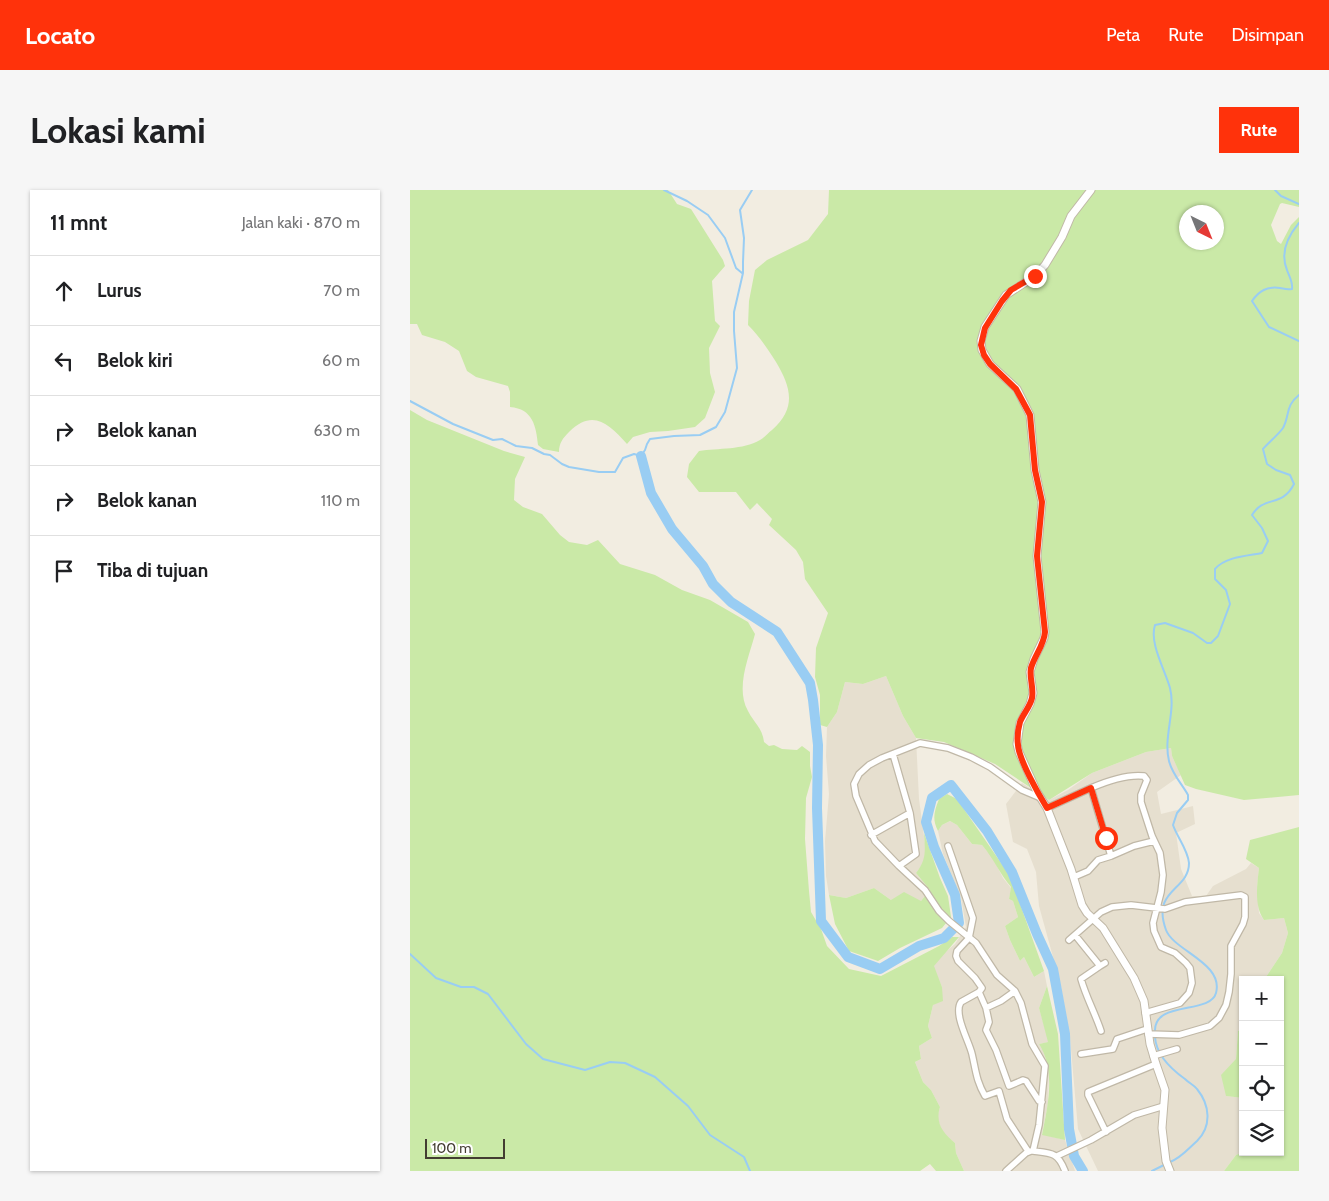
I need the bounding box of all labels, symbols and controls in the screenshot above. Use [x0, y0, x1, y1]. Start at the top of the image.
text: Locato [25, 21, 95, 50]
text: Peta [1106, 24, 1140, 46]
text: Rute [1168, 24, 1203, 46]
text: Disimpan [1231, 24, 1304, 46]
button: Rute [1219, 107, 1299, 153]
text: Lokasi kami [30, 109, 206, 152]
north arrow [1179, 205, 1224, 250]
text: 11 mnt [50, 210, 107, 235]
text: Jalan kaki · 870 m [242, 213, 360, 232]
route end [1024, 265, 1047, 288]
icon: ahead [50, 277, 78, 305]
text: Lurus [97, 279, 142, 302]
text: 70 m [323, 281, 360, 300]
icon: left [50, 347, 78, 375]
text: Belok kiri [97, 349, 173, 372]
text: 60 m [322, 351, 360, 370]
icon: right [50, 417, 78, 445]
text: Belok kanan [97, 419, 197, 442]
text: 630 m [313, 421, 360, 440]
icon: right [50, 487, 78, 515]
text: Belok kanan [97, 489, 197, 512]
text: 110 m [321, 491, 360, 510]
icon: arrive [50, 557, 78, 585]
text: Tiba di tujuan [97, 559, 208, 582]
route start [1095, 827, 1118, 850]
map controls [1239, 976, 1284, 1156]
button: + [1239, 976, 1284, 1021]
button: − [1239, 1021, 1284, 1066]
button: locate [1239, 1066, 1284, 1111]
button: layers [1239, 1111, 1284, 1156]
scale bar [425, 1136, 505, 1159]
text: 100 m [432, 1139, 472, 1157]

